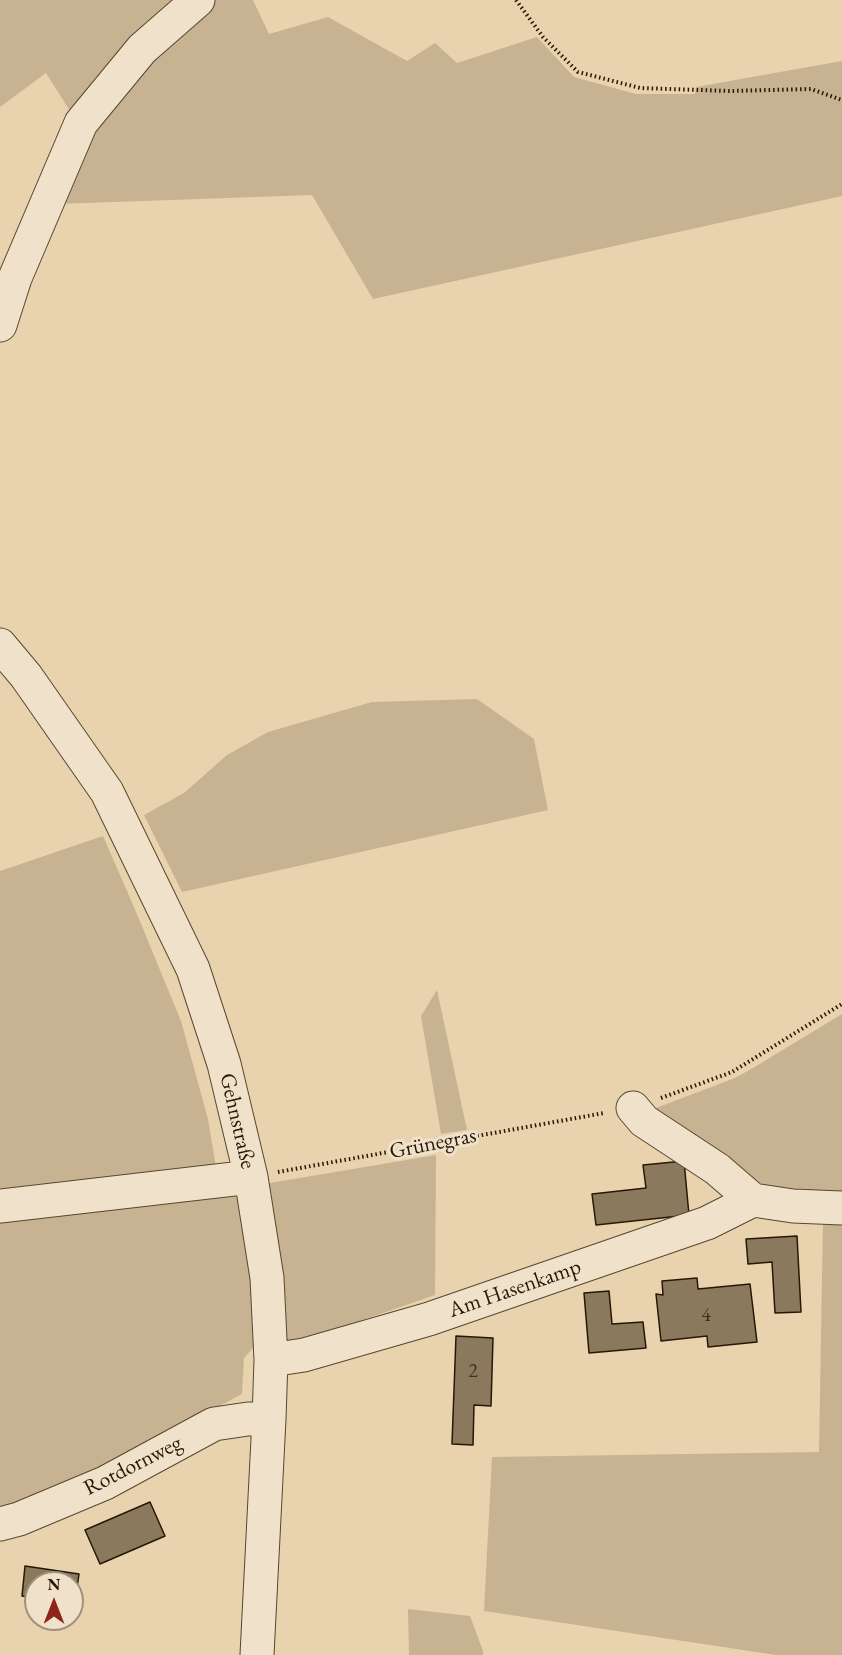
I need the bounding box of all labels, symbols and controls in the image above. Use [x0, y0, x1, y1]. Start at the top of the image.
street label: Gehnstraße [213, 1071, 261, 1171]
street label: Grünegras [387, 1123, 479, 1165]
street label: Am Hasenkamp [445, 1254, 585, 1324]
house number: 4 [701, 1304, 711, 1328]
house number: 2 [468, 1360, 478, 1384]
street label: Rotdornweg [80, 1430, 186, 1502]
north arrow [24, 1571, 84, 1631]
text: N [48, 1574, 60, 1595]

